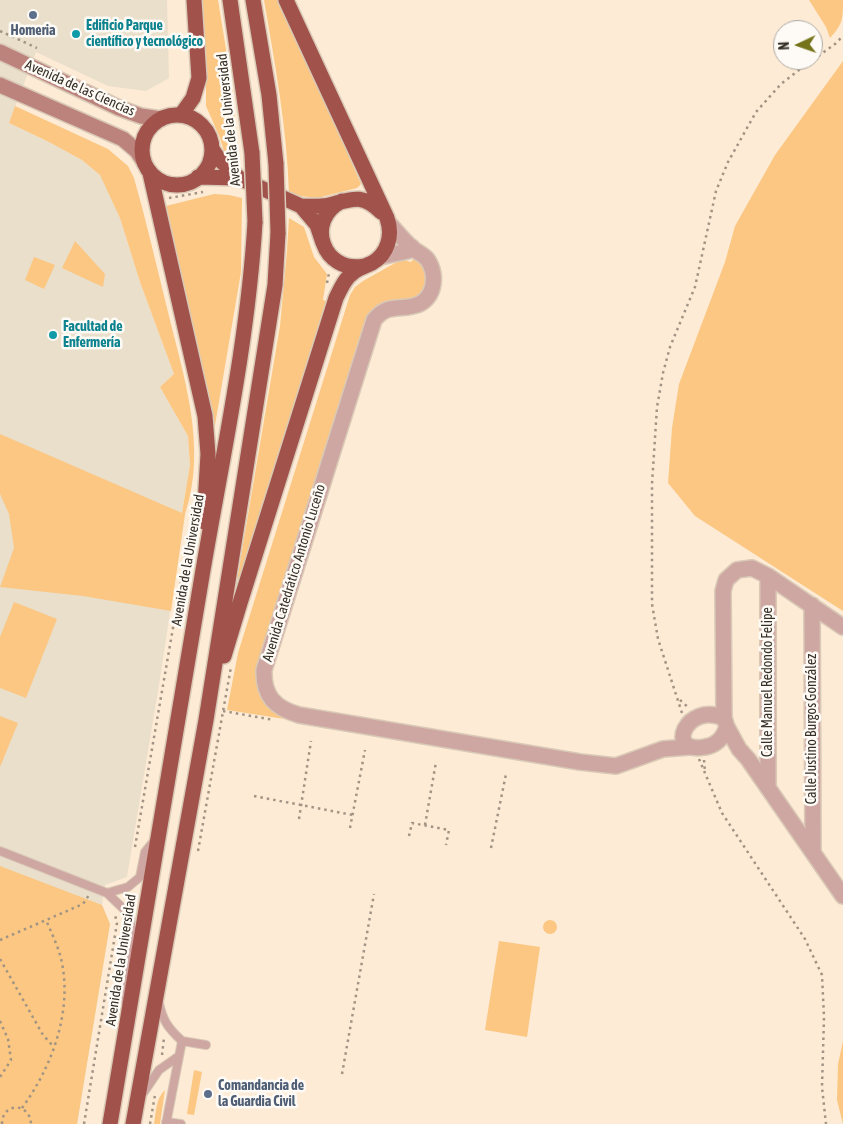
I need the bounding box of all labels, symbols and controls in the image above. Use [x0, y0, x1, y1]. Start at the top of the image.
marker: Homeria [27, 9, 39, 21]
place label: Edificio Parque científico y tecnológico [86, 18, 203, 50]
north arrow [773, 20, 823, 70]
place label: Homeria [10, 23, 56, 39]
marker: Edificio Parque científico y tecnológico [70, 28, 82, 40]
text: N [776, 41, 792, 50]
street label: Avenida de la Universidad [214, 53, 244, 187]
street label: Avenida de las Ciencias [22, 56, 138, 120]
place label: Facultad de Enfermería [63, 319, 123, 352]
marker: Facultad de Enfermería [47, 329, 59, 341]
street label: Avenida Catedrático Antonio Luceño [259, 482, 329, 664]
street label: Avenida de la Universidad [168, 493, 208, 627]
street label: Calle Manuel Redondo Felipe [760, 607, 776, 757]
street label: Calle Justino Burgos González [804, 654, 820, 804]
street label: Avenida de la Universidad [102, 893, 140, 1027]
place label: Comandancia de la Guardia Civil [218, 1078, 304, 1110]
marker: Comandancia de la Guardia Civil [202, 1088, 214, 1100]

